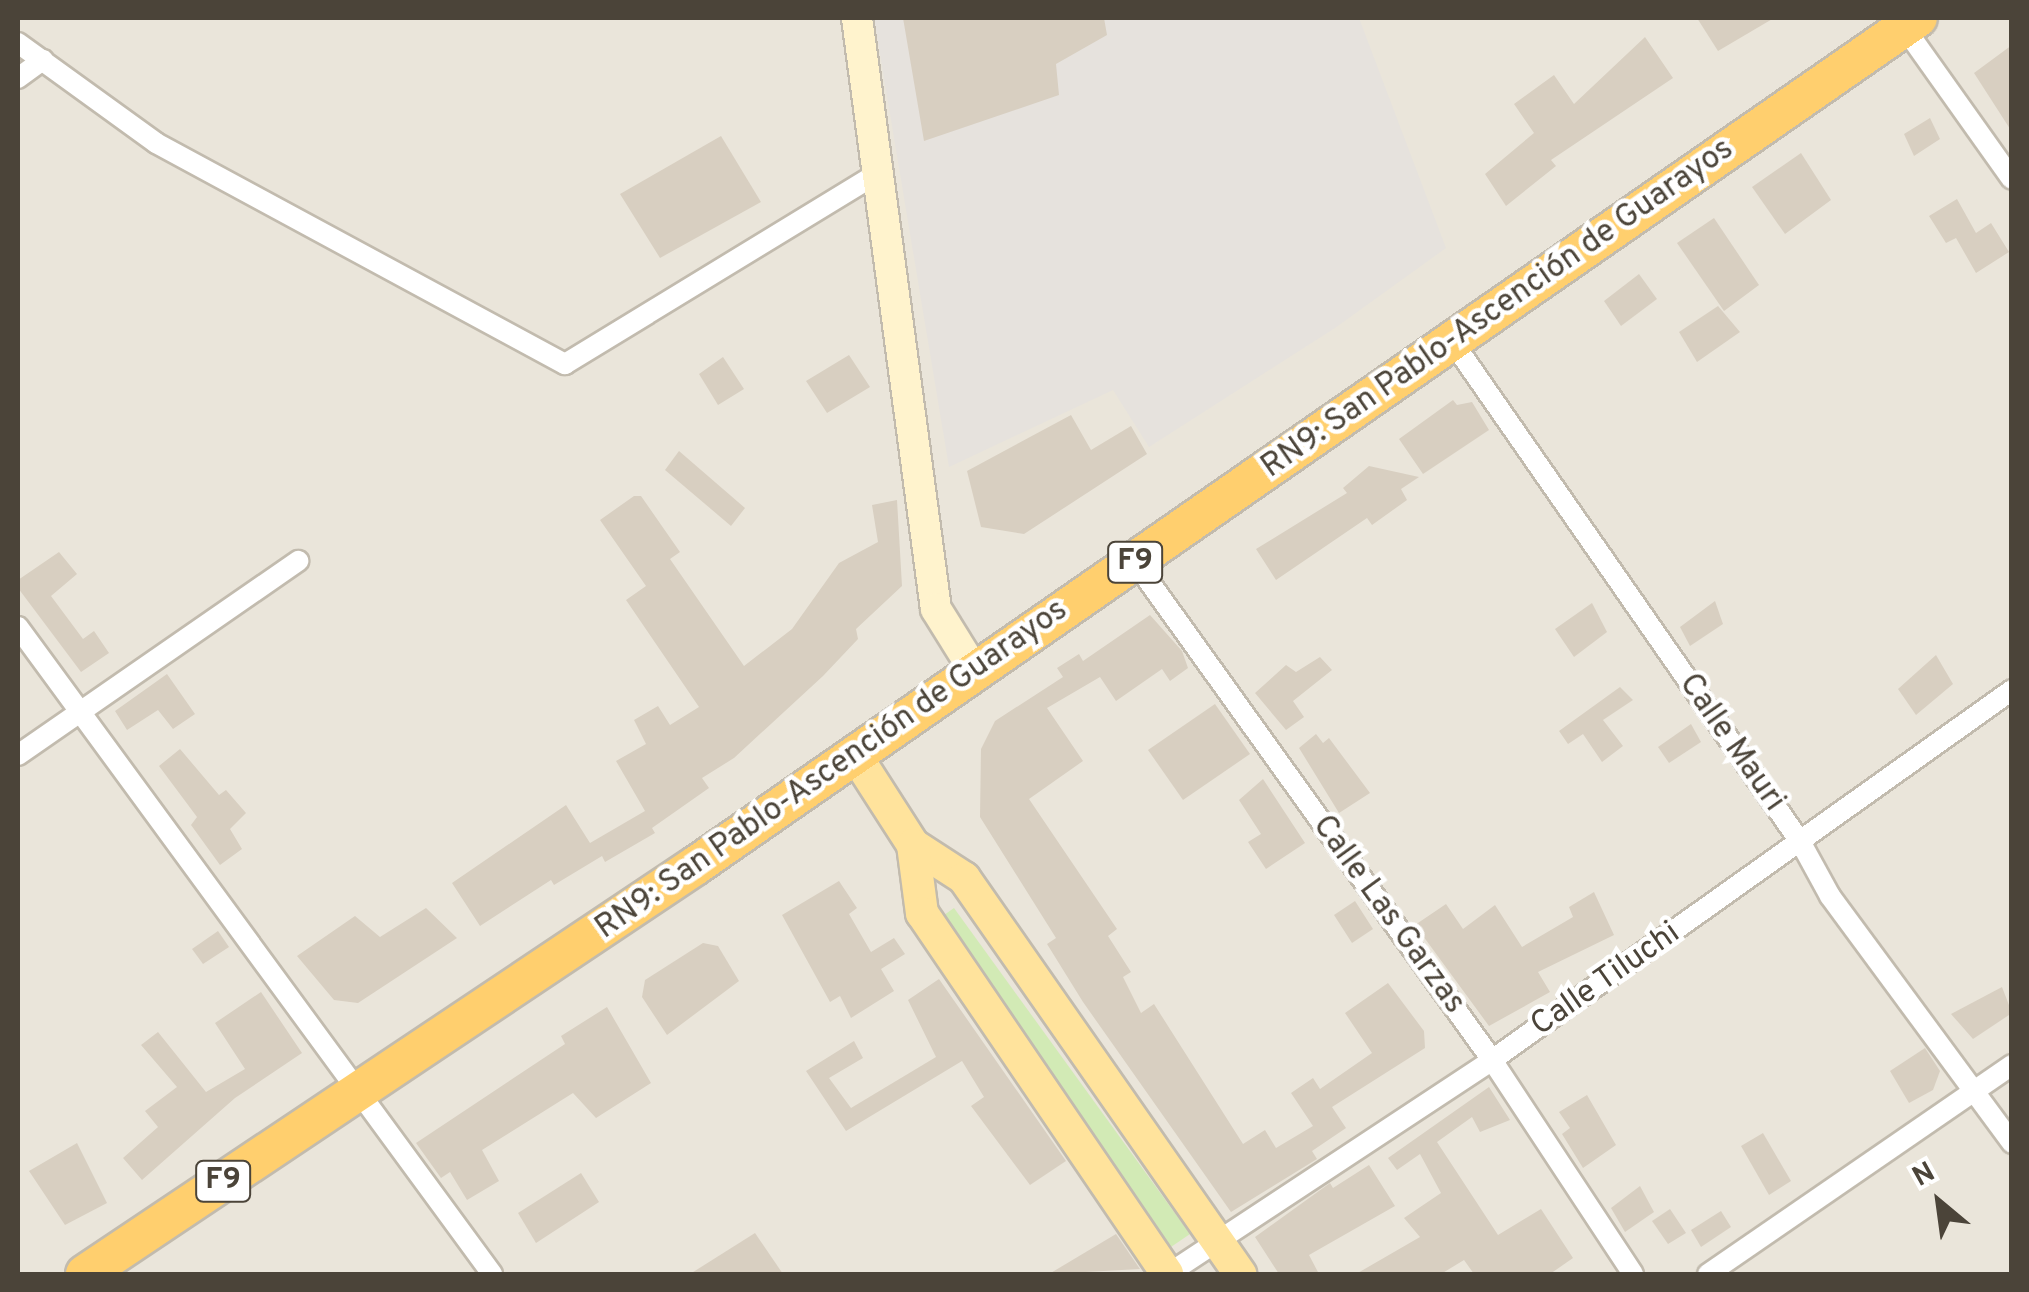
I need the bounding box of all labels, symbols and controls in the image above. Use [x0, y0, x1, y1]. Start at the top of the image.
street label: RN9: San Pablo-Ascención de Guarayos [1255, 131, 1741, 487]
road number: F9 [1105, 537, 1165, 587]
street label: RN9: San Pablo-Ascención de Guarayos [589, 592, 1075, 948]
street label: Calle Mauri [1670, 667, 1792, 819]
street label: Calle Las Garzas [1303, 808, 1473, 1022]
street label: Calle Tiluchi [1524, 914, 1688, 1046]
north arrow [1889, 1152, 1989, 1252]
text: N [1907, 1155, 1942, 1196]
road number: F9 [193, 1156, 253, 1206]

